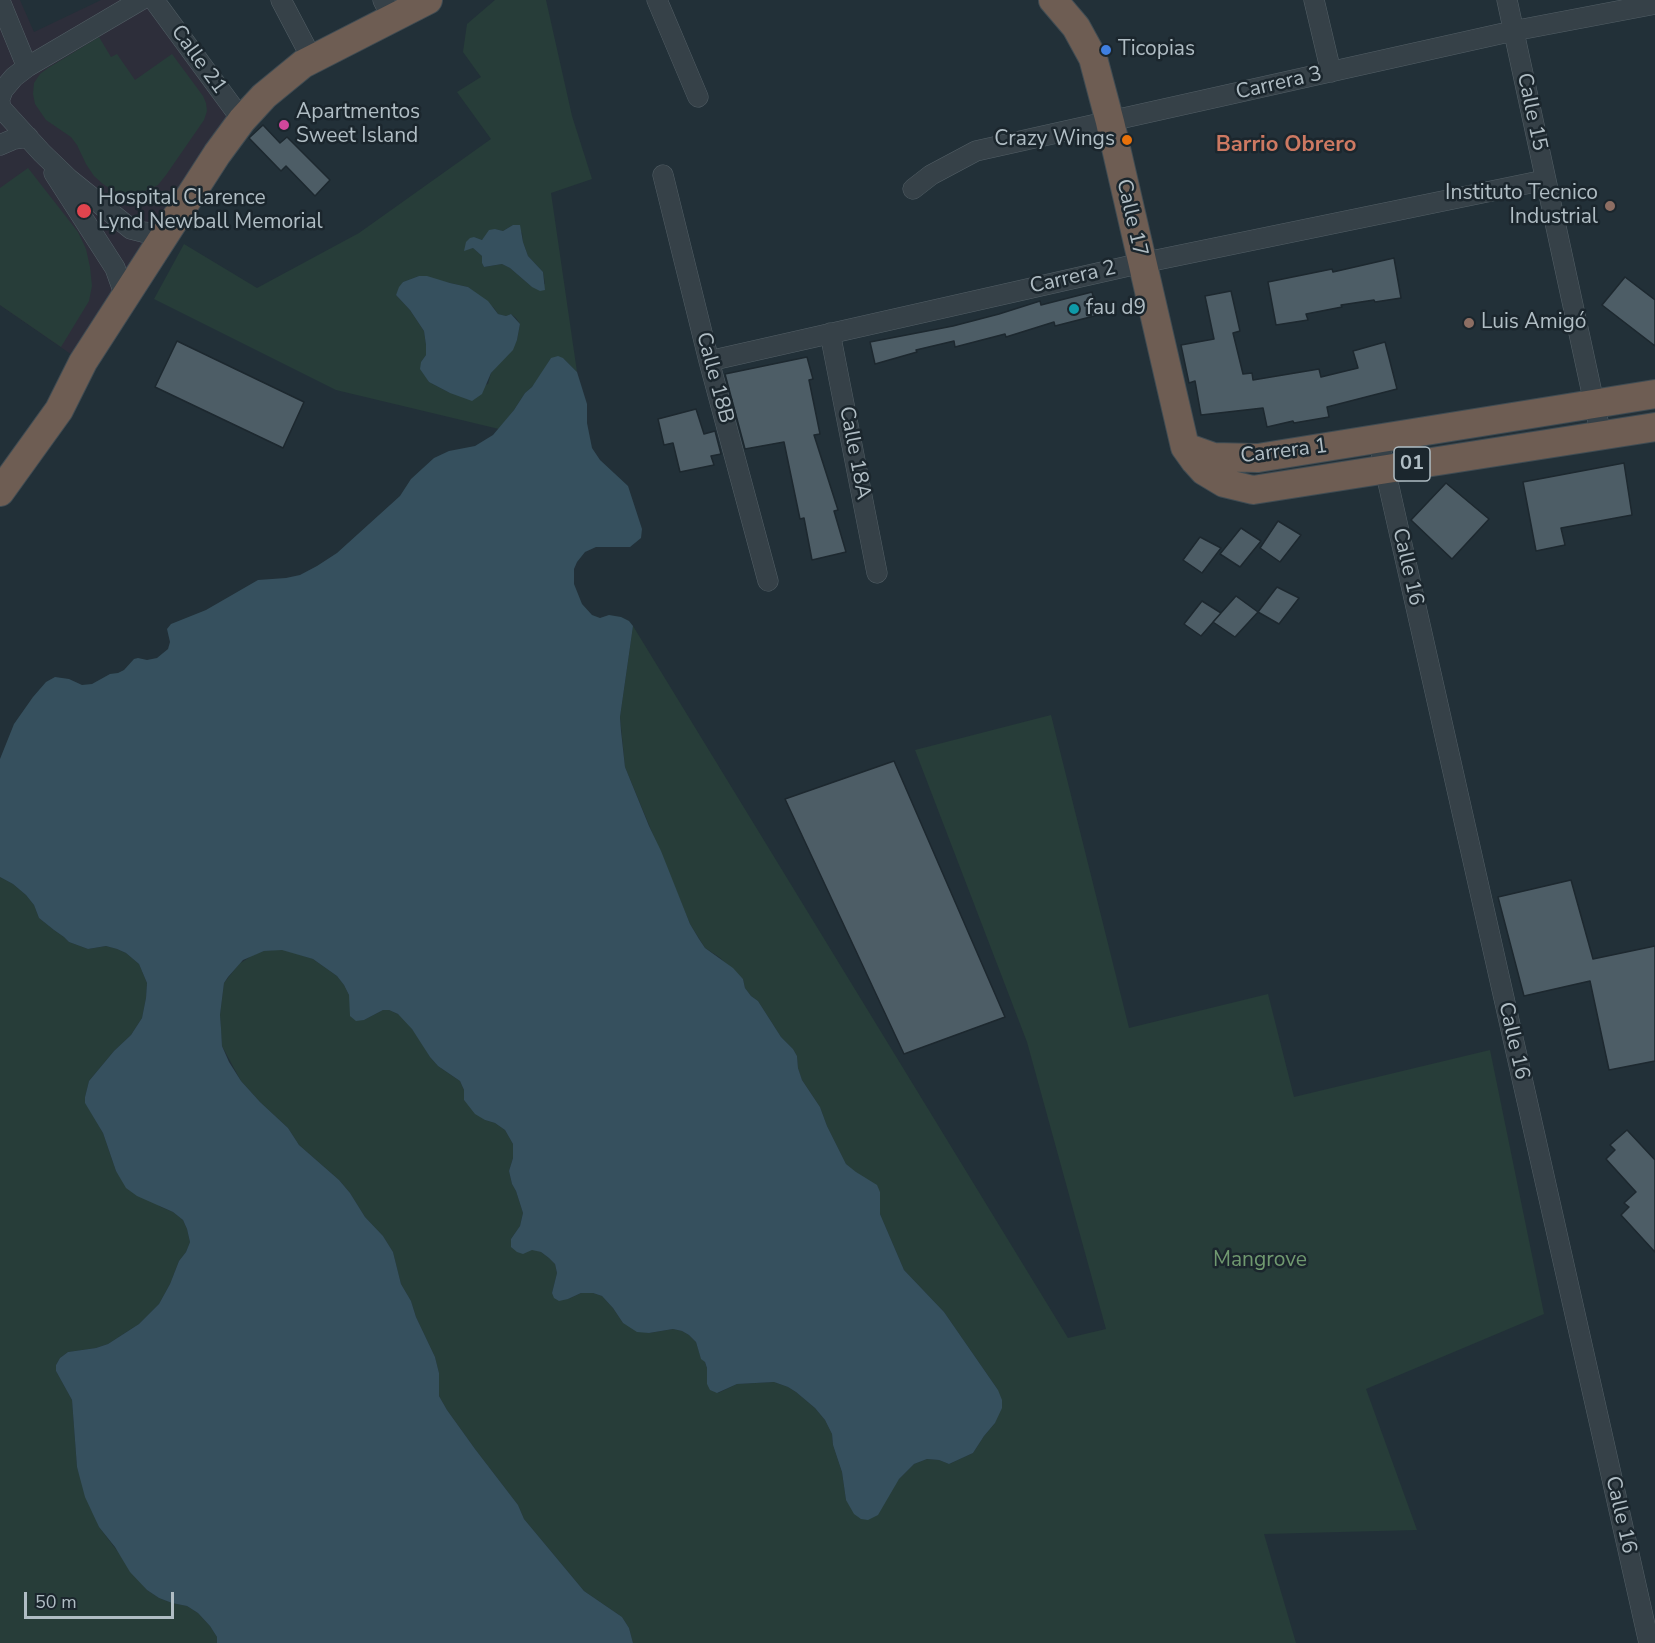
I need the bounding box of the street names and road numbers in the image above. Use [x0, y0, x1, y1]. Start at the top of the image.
street label: Calle 21 [165, 21, 231, 99]
street label: Carrera 3 [1234, 62, 1324, 106]
street label: Calle 15 [1510, 71, 1552, 153]
street label: Calle 17 [1110, 177, 1152, 259]
street label: Carrera 2 [1028, 256, 1118, 300]
street label: Calle 18B [690, 330, 738, 426]
street label: Calle 18A [833, 404, 875, 502]
street label: Carrera 1 [1239, 434, 1329, 470]
road number: 01 [1394, 447, 1430, 481]
street label: Calle 16 [1386, 526, 1428, 608]
street label: Calle 16 [1492, 1000, 1534, 1082]
street label: Calle 16 [1599, 1474, 1641, 1556]

